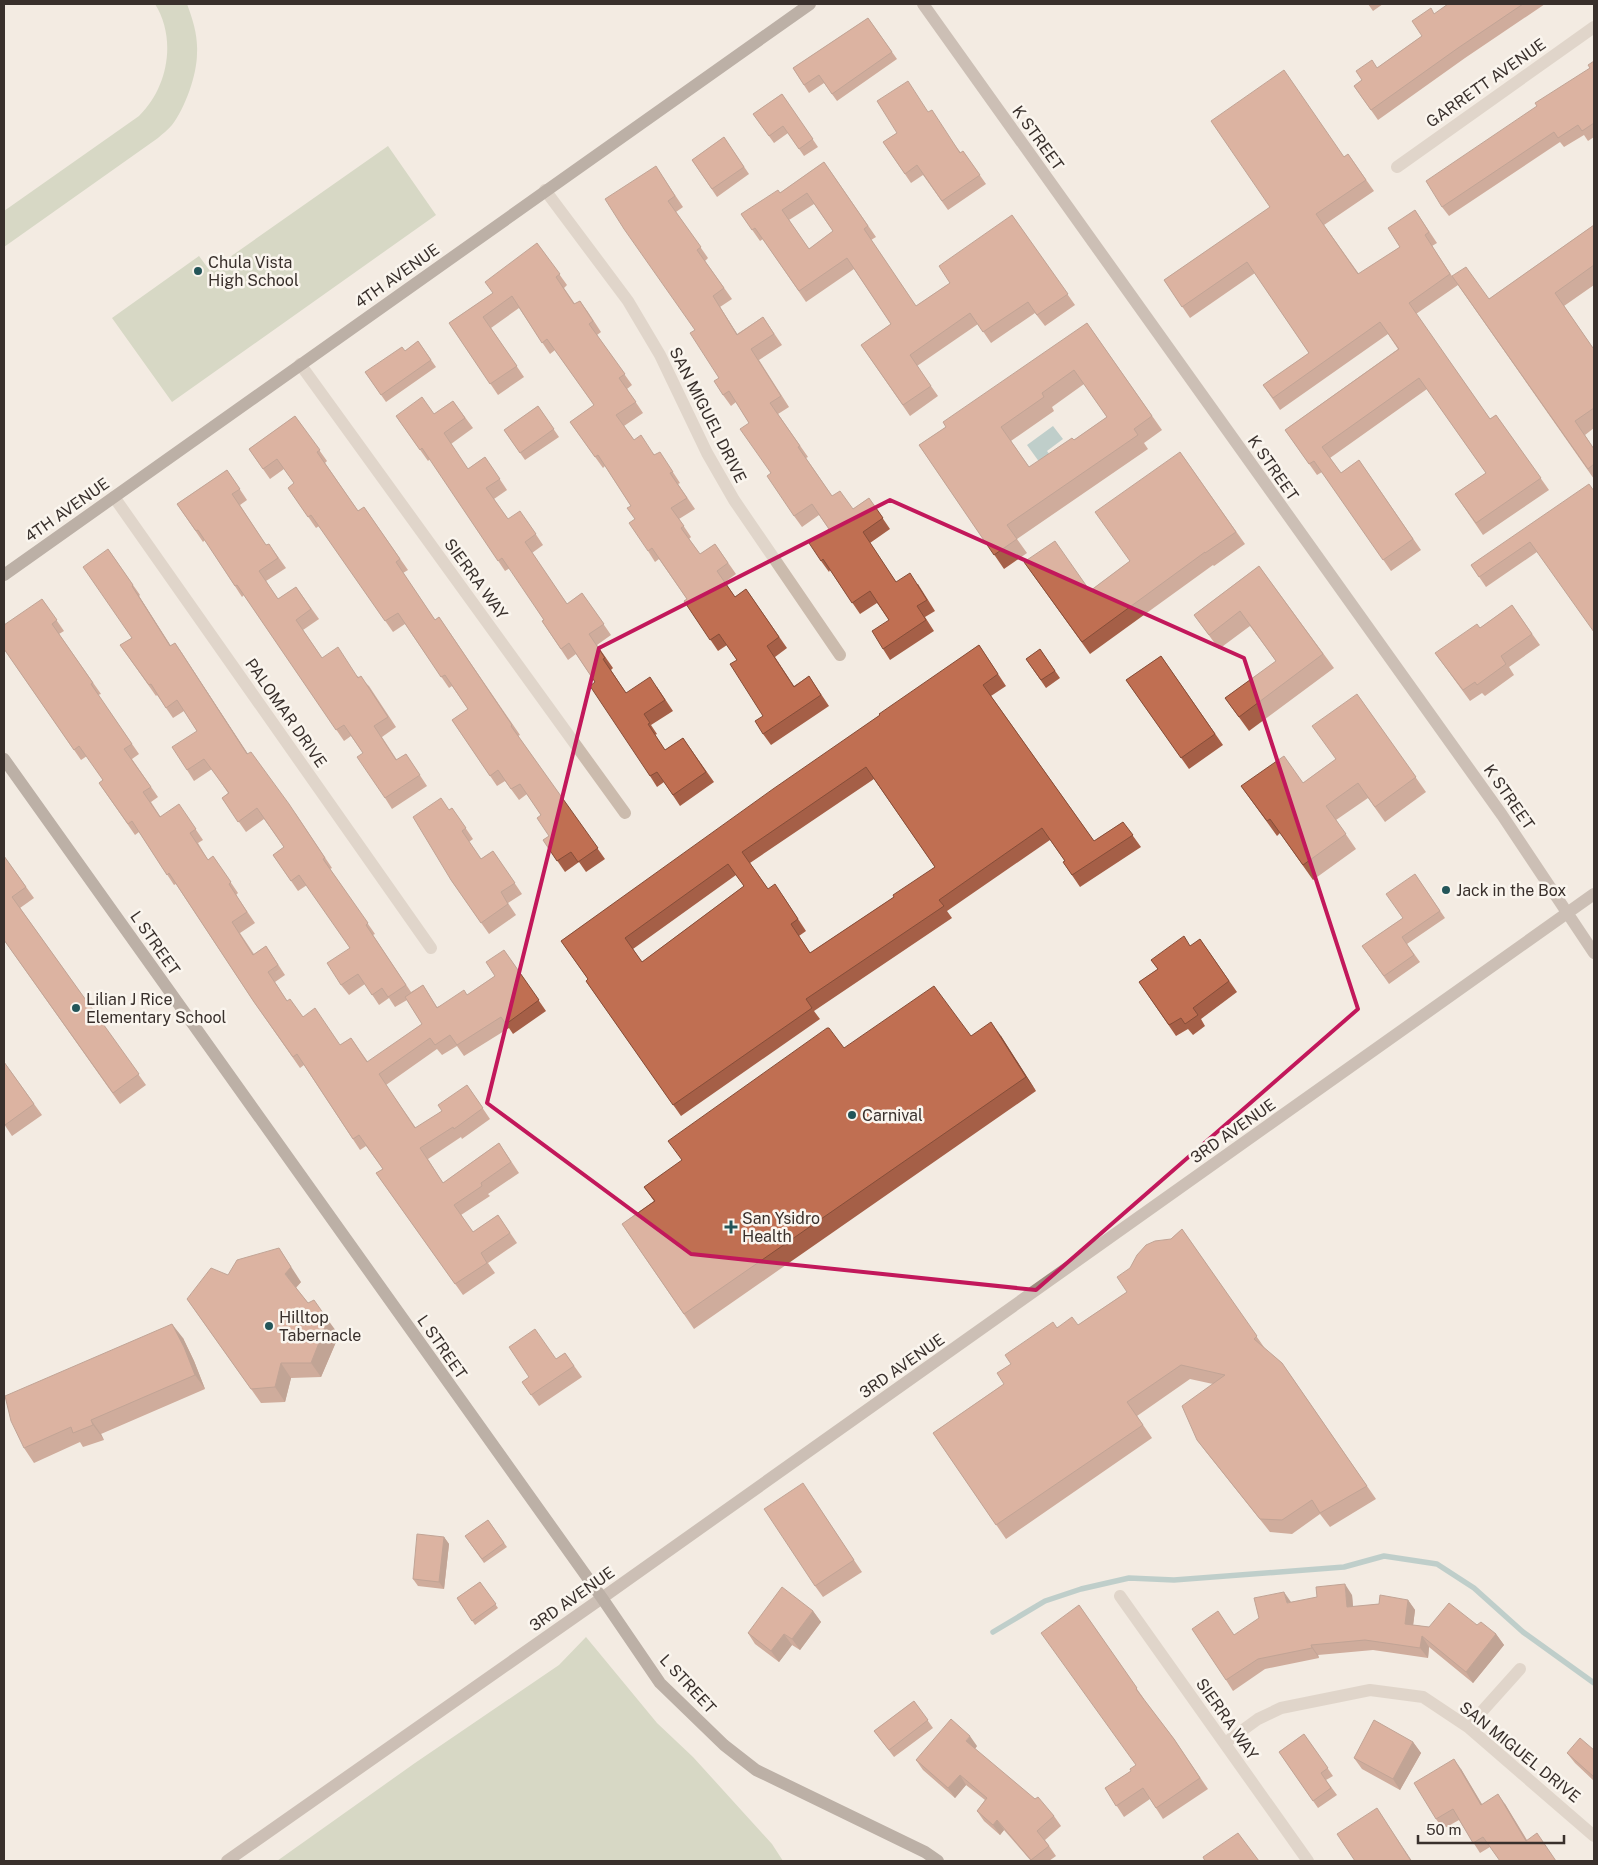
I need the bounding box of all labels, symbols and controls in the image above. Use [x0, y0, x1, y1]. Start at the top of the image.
street label: GARRETT AVENUE [1422, 35, 1550, 131]
street label: K STREET [1008, 102, 1068, 174]
street label: 4TH AVENUE [351, 240, 443, 312]
place label: Chula Vista High School [208, 253, 299, 290]
marker: Chula Vista High School [192, 265, 204, 277]
street label: SAN MIGUEL DRIVE [666, 344, 750, 486]
street label: K STREET [1244, 432, 1303, 505]
street label: 4TH AVENUE [21, 474, 113, 546]
street label: SIERRA WAY [440, 535, 512, 623]
street label: PALOMAR DRIVE [241, 655, 331, 771]
street label: K STREET [1480, 761, 1539, 834]
place label: Jack in the Box [1456, 881, 1566, 900]
marker: Jack in the Box [1440, 884, 1452, 896]
street label: L STREET [126, 907, 184, 979]
place label: Lilian J Rice Elementary School [86, 990, 227, 1027]
marker: Lilian J Rice Elementary School [70, 1002, 82, 1014]
street label: 3RD AVENUE [1187, 1095, 1279, 1167]
place label: Carnival [862, 1106, 923, 1125]
marker: Carnival [846, 1109, 858, 1121]
place label: San Ysidro Health [742, 1209, 820, 1246]
marker: San Ysidro Health [724, 1220, 738, 1234]
place label: Hilltop Tabernacle [279, 1308, 361, 1345]
street label: L STREET [413, 1311, 471, 1383]
marker: Hilltop Tabernacle [263, 1320, 275, 1332]
street label: 3RD AVENUE [856, 1330, 948, 1402]
street label: 3RD AVENUE [526, 1563, 618, 1635]
street label: L STREET [656, 1651, 720, 1718]
street label: SIERRA WAY [1192, 1675, 1262, 1764]
street label: SAN MIGUEL DRIVE [1456, 1698, 1584, 1806]
scale bar [1418, 1812, 1564, 1844]
text: 50 m [1426, 1821, 1461, 1838]

